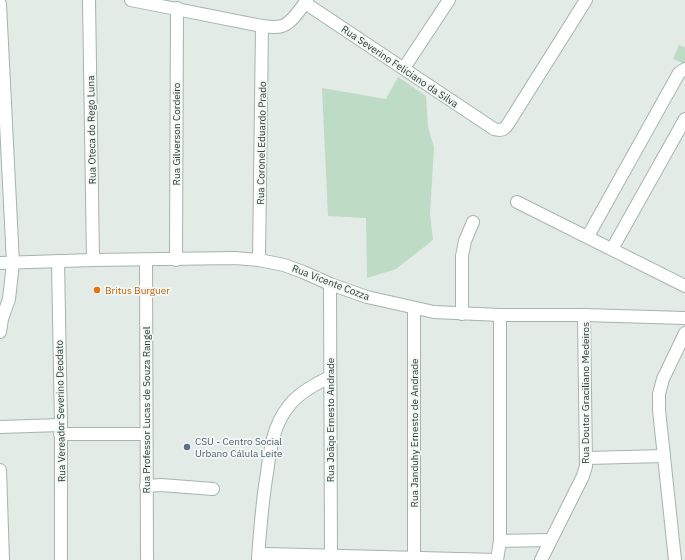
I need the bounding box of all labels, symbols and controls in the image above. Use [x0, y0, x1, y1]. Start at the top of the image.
street label: Rua Severino Feliciano da Silva [339, 22, 461, 111]
street label: Rua Oteca do Rego Luna [84, 75, 99, 185]
street label: Rua Coronel Eduardo Prado [254, 81, 269, 205]
street label: Rua Gilverson Cordeiro [170, 82, 183, 185]
street label: Rua Vicente Cozza [290, 262, 372, 304]
place label: Britus Burguer [105, 284, 170, 297]
marker: Britus Burguer [92, 285, 102, 295]
street label: Rua Doutor Graciliano Medeiros [579, 322, 592, 464]
street label: Rua Professor Lucas de Souza Rangel [140, 326, 153, 493]
street label: Rua Vereador Severino Deodato [53, 339, 68, 482]
street label: Rua Joãqo Ernesto Andrade [324, 357, 337, 482]
street label: Rua Janduhy Ernesto de Andrade [408, 358, 421, 508]
place label: CSU - Centro Social Urbano Cálula Leite [195, 435, 283, 460]
marker: CSU - Centro Social Urbano Cálula Leite [182, 442, 192, 452]

